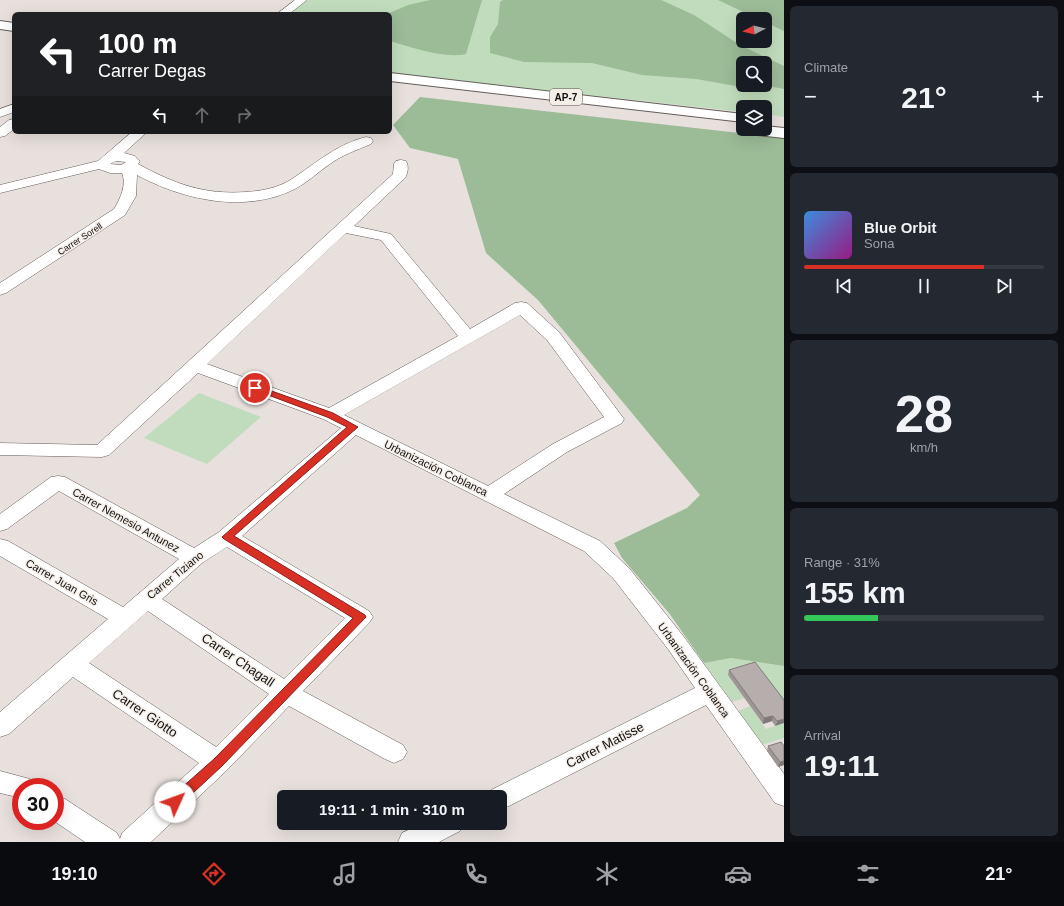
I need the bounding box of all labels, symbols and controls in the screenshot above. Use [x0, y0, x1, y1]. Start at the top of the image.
north arrow [736, 12, 772, 48]
map controls [736, 12, 772, 136]
icon: left [32, 28, 84, 80]
text: 100 m [98, 28, 177, 59]
button: search [736, 56, 772, 92]
text: Climate [804, 60, 848, 75]
text: Carrer Degas [98, 61, 206, 81]
text: 21° [901, 81, 947, 114]
text: − [804, 84, 817, 109]
text: + [1031, 84, 1044, 109]
road number: AP-7 [550, 89, 582, 105]
button: layers [736, 100, 772, 136]
icon: left [149, 104, 171, 126]
icon: ahead [191, 104, 213, 126]
icon: right [233, 104, 255, 126]
text: Blue Orbit [864, 219, 937, 236]
street label: Carrer Sorell [56, 221, 104, 257]
text: Sona [864, 236, 894, 251]
icon: previous [833, 275, 855, 297]
icon: pause [913, 275, 935, 297]
icon: next [993, 275, 1015, 297]
pin [238, 371, 272, 405]
icon: arrive [244, 377, 266, 399]
text: 28 [895, 385, 953, 443]
street label: Urbanización Coblanca [382, 438, 491, 499]
text: km/h [910, 440, 938, 455]
street label: Carrer Nemesio Antunez [70, 486, 182, 554]
street label: Carrer Tiziano [144, 549, 206, 601]
text: Range · 31% [804, 555, 880, 570]
street label: Carrer Juan Gris [24, 556, 101, 608]
text: 155 km [804, 576, 906, 609]
street label: Urbanización Coblanca [656, 620, 733, 720]
street label: Carrer Chagall [199, 630, 277, 690]
street label: Carrer Giotto [110, 686, 180, 740]
street label: Carrer Matisse [564, 719, 646, 771]
text: Arrival [804, 728, 841, 743]
text: 19:11 [804, 749, 879, 782]
speed limit sign: 30 [12, 778, 64, 830]
position arrow [154, 781, 196, 823]
text: 19:11 · 1 min · 310 m [319, 801, 465, 818]
icon: directions [200, 860, 228, 888]
icon: music [331, 860, 359, 888]
icon: phone [462, 860, 490, 888]
icon: climate [593, 860, 621, 888]
icon: car [724, 860, 752, 888]
icon: filters [854, 860, 882, 888]
text: 19:10 [51, 864, 97, 884]
text: 21° [985, 864, 1012, 884]

